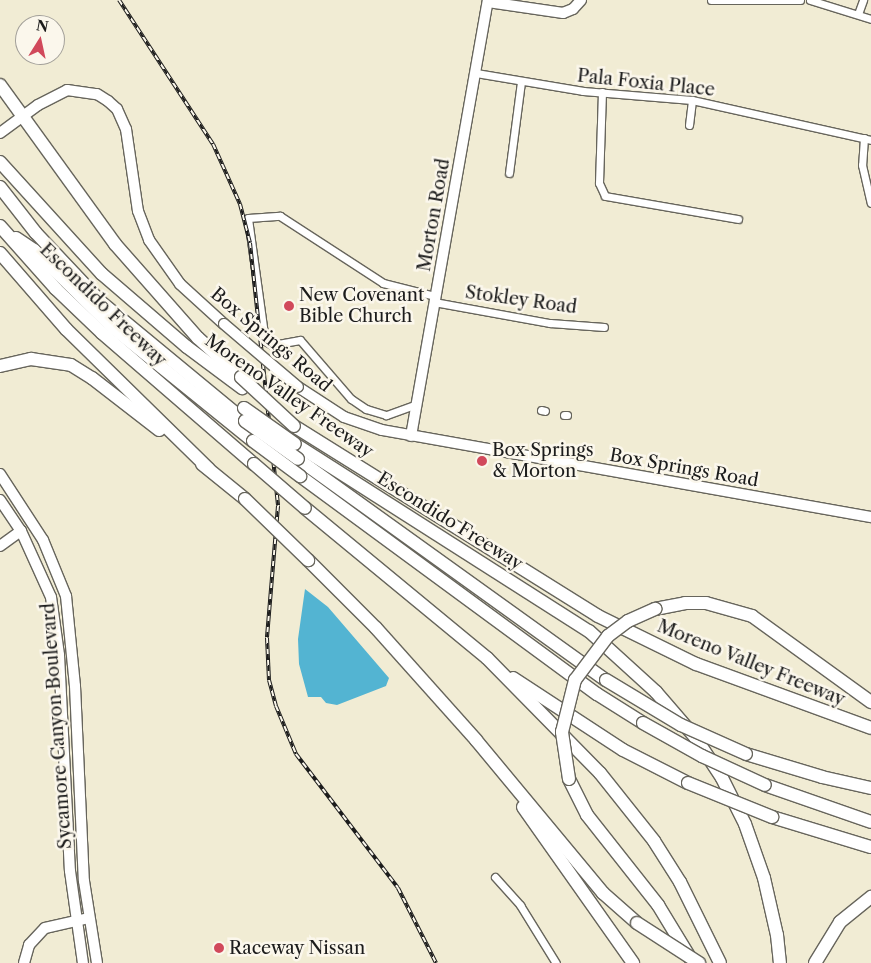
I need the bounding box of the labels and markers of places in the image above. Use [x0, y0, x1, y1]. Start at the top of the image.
place label: New Covenant Bible Church [299, 285, 425, 328]
marker: New Covenant Bible Church [283, 300, 295, 312]
place label: Box Springs & Morton [492, 440, 594, 482]
marker: Box Springs & Morton [476, 455, 488, 467]
place label: Raceway Nissan [229, 937, 366, 959]
marker: Raceway Nissan [213, 942, 225, 954]

